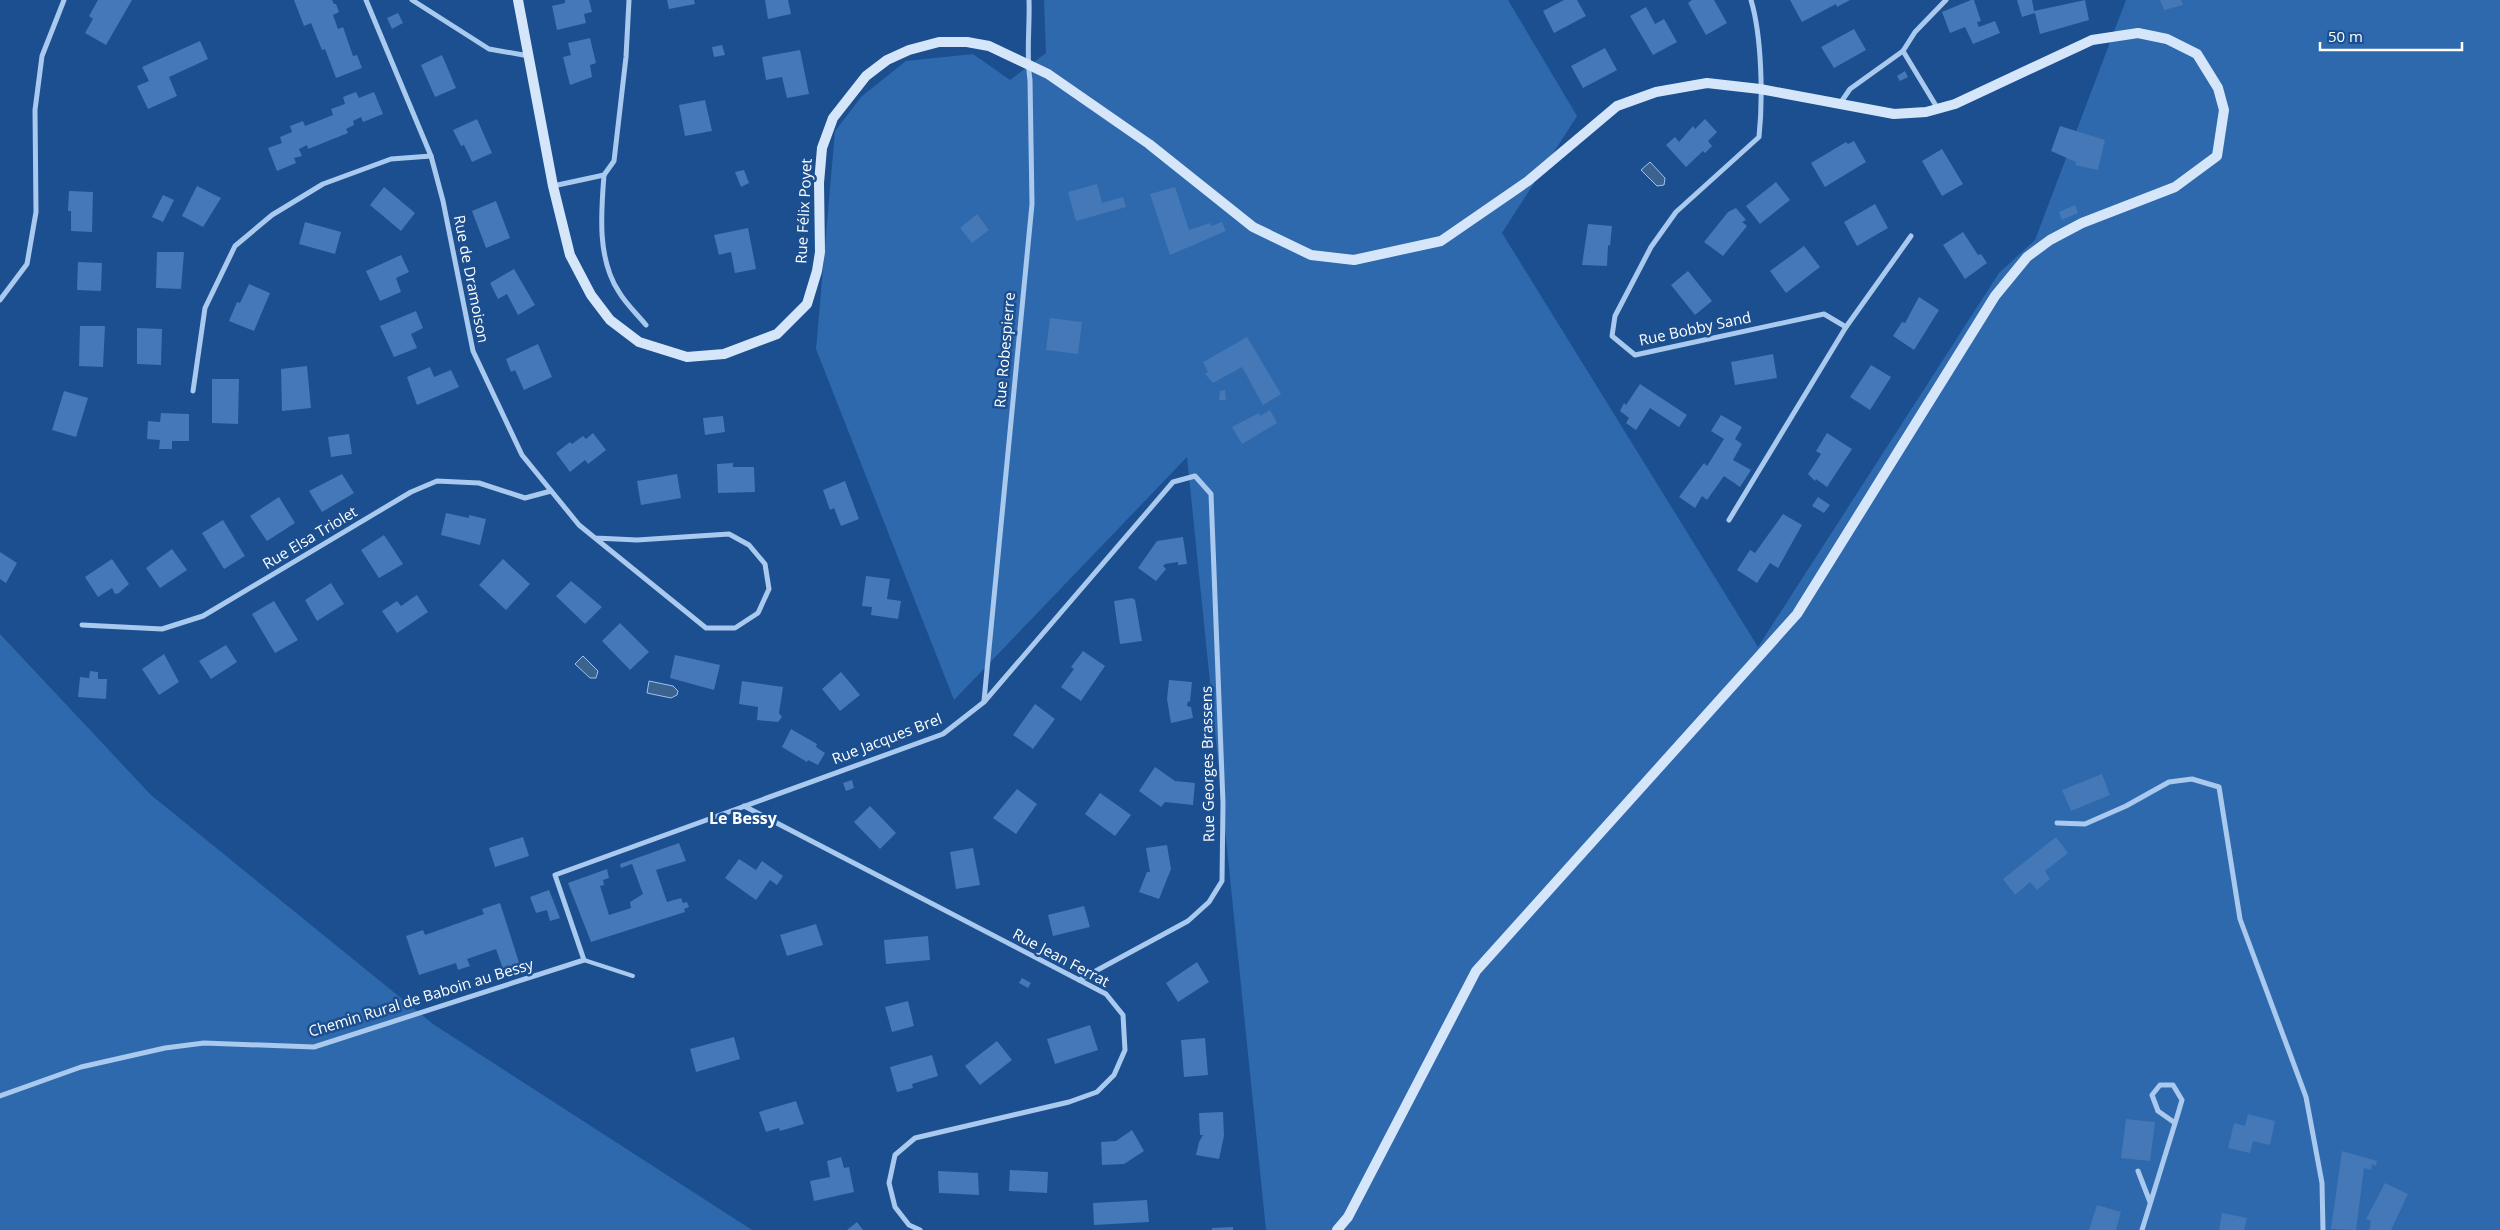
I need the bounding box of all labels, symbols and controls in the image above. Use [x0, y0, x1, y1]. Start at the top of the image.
scale bar [2320, 20, 2462, 52]
text: 50 m [2328, 26, 2363, 46]
street label: Rue Félix Poyet [790, 158, 816, 264]
street label: Rue de Dramoison [450, 213, 494, 344]
street label: Rue Robespierre [989, 291, 1019, 409]
street label: Rue Bobby Sand [1637, 306, 1753, 350]
street label: Rue Elsa Triolet [258, 501, 361, 573]
street label: Rue Georges Brassens [1196, 686, 1218, 842]
street label: Rue Jacques Brel [829, 708, 944, 768]
district label: Le Bessy [709, 807, 778, 829]
street label: Rue Jean Ferrat [1010, 923, 1113, 991]
street label: Chemin Rural de Baboin au Bessy [306, 953, 536, 1041]

